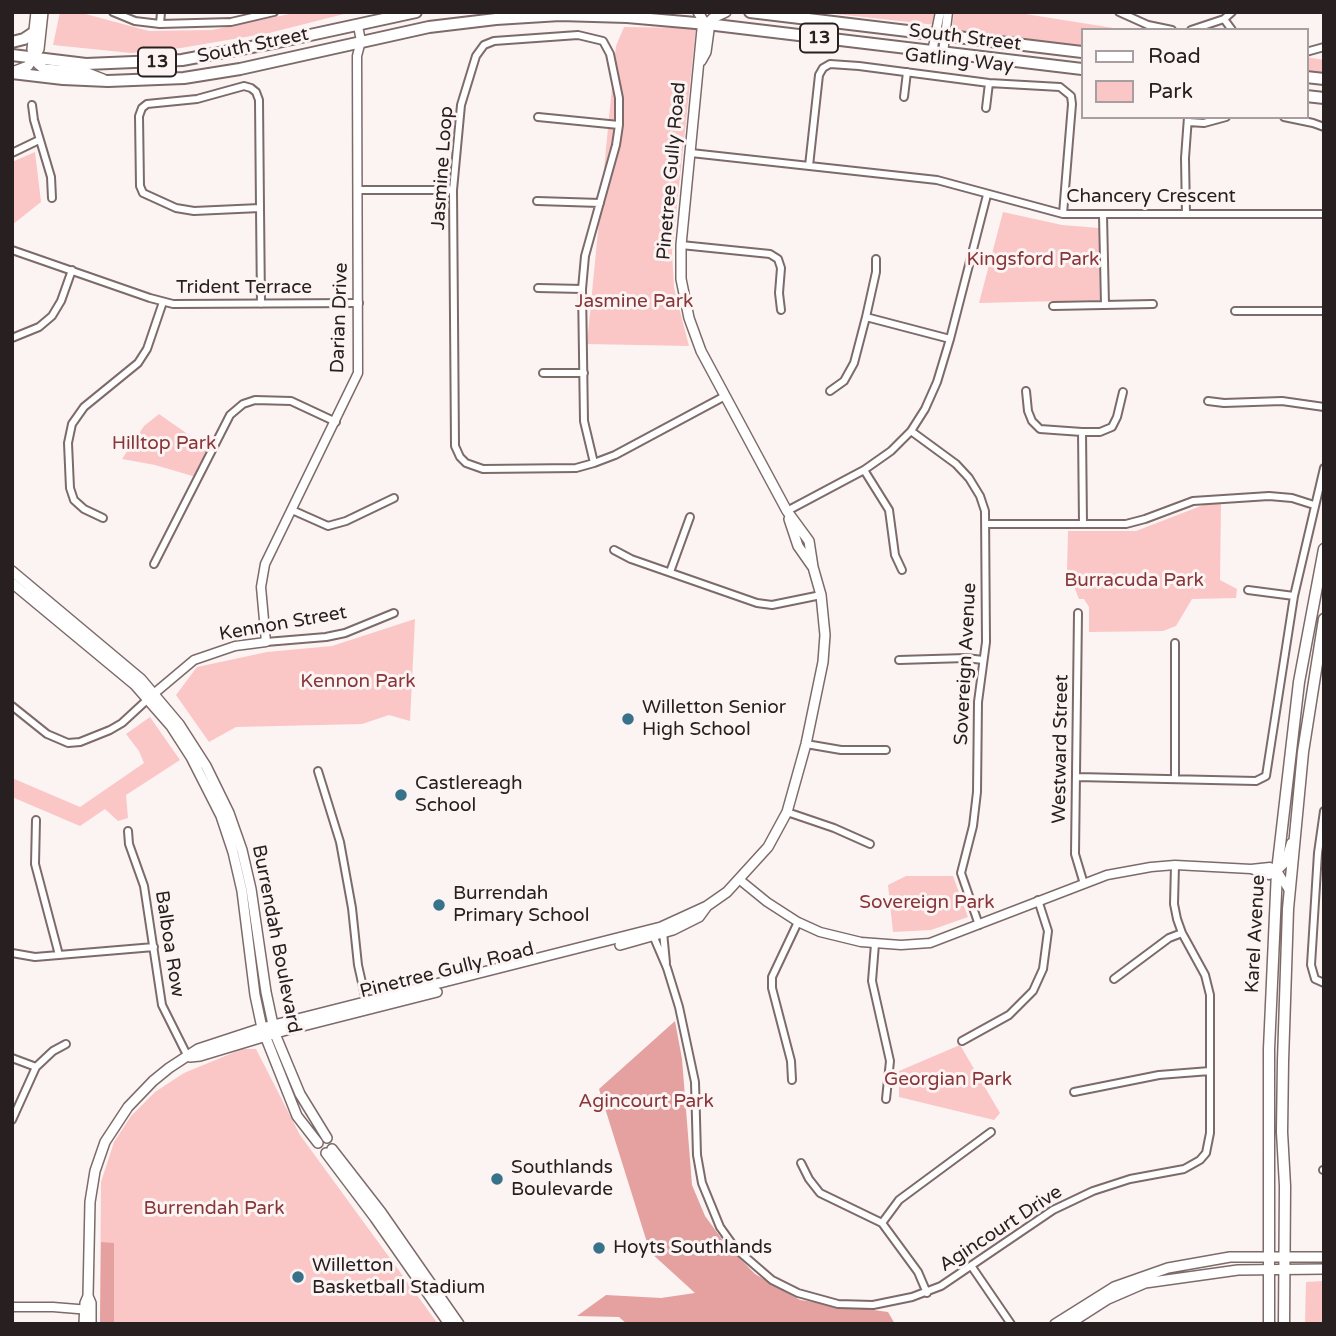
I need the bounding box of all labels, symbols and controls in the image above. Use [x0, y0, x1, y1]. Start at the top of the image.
street label: South Street [908, 20, 1022, 56]
street label: South Street [195, 23, 311, 69]
road number: 13 [800, 24, 838, 52]
legend [1080, 28, 1308, 119]
street label: Gatling Way [904, 44, 1014, 78]
text: Road [1148, 44, 1201, 69]
road number: 13 [138, 48, 176, 76]
text: Park [1148, 79, 1193, 104]
street label: Pinetree Gully Road [653, 81, 691, 261]
street label: Jasmine Loop [427, 105, 459, 231]
street label: Chancery Crescent [1066, 186, 1236, 208]
park label: Kingsford Park [967, 249, 1099, 271]
street label: Darian Drive [327, 262, 353, 374]
street label: Trident Terrace [176, 277, 312, 299]
park label: Jasmine Park [575, 291, 693, 313]
park label: Hilltop Park [112, 433, 216, 455]
park label: Burracuda Park [1064, 570, 1204, 592]
street label: Sovereign Avenue [950, 582, 982, 746]
street label: Kennon Street [218, 602, 348, 646]
park label: Kennon Park [300, 671, 416, 693]
street label: Westward Street [1048, 674, 1074, 824]
place label: Willetton Senior High School [642, 697, 786, 741]
marker: Willetton Senior High School [620, 711, 636, 727]
place label: Castlereagh School [415, 773, 523, 817]
marker: Castlereagh School [393, 787, 409, 803]
street label: Burrendah Boulevard [247, 843, 305, 1035]
street label: Karel Avenue [1242, 874, 1270, 994]
place label: Burrendah Primary School [453, 883, 589, 927]
street label: Balboa Row [149, 889, 189, 999]
park label: Sovereign Park [859, 892, 995, 914]
marker: Burrendah Primary School [431, 897, 447, 913]
street label: Pinetree Gully Road [358, 938, 536, 1004]
park label: Georgian Park [884, 1069, 1012, 1091]
park label: Agincourt Park [578, 1091, 714, 1113]
place label: Southlands Boulevarde [511, 1157, 613, 1201]
marker: Southlands Boulevarde [489, 1171, 505, 1187]
street label: Agincourt Drive [935, 1181, 1067, 1277]
park label: Burrendah Park [144, 1198, 284, 1220]
place label: Hoyts Southlands [613, 1237, 772, 1259]
marker: Hoyts Southlands [591, 1240, 607, 1256]
place label: Willetton Basketball Stadium [312, 1255, 485, 1299]
marker: Willetton Basketball Stadium [290, 1269, 306, 1285]

